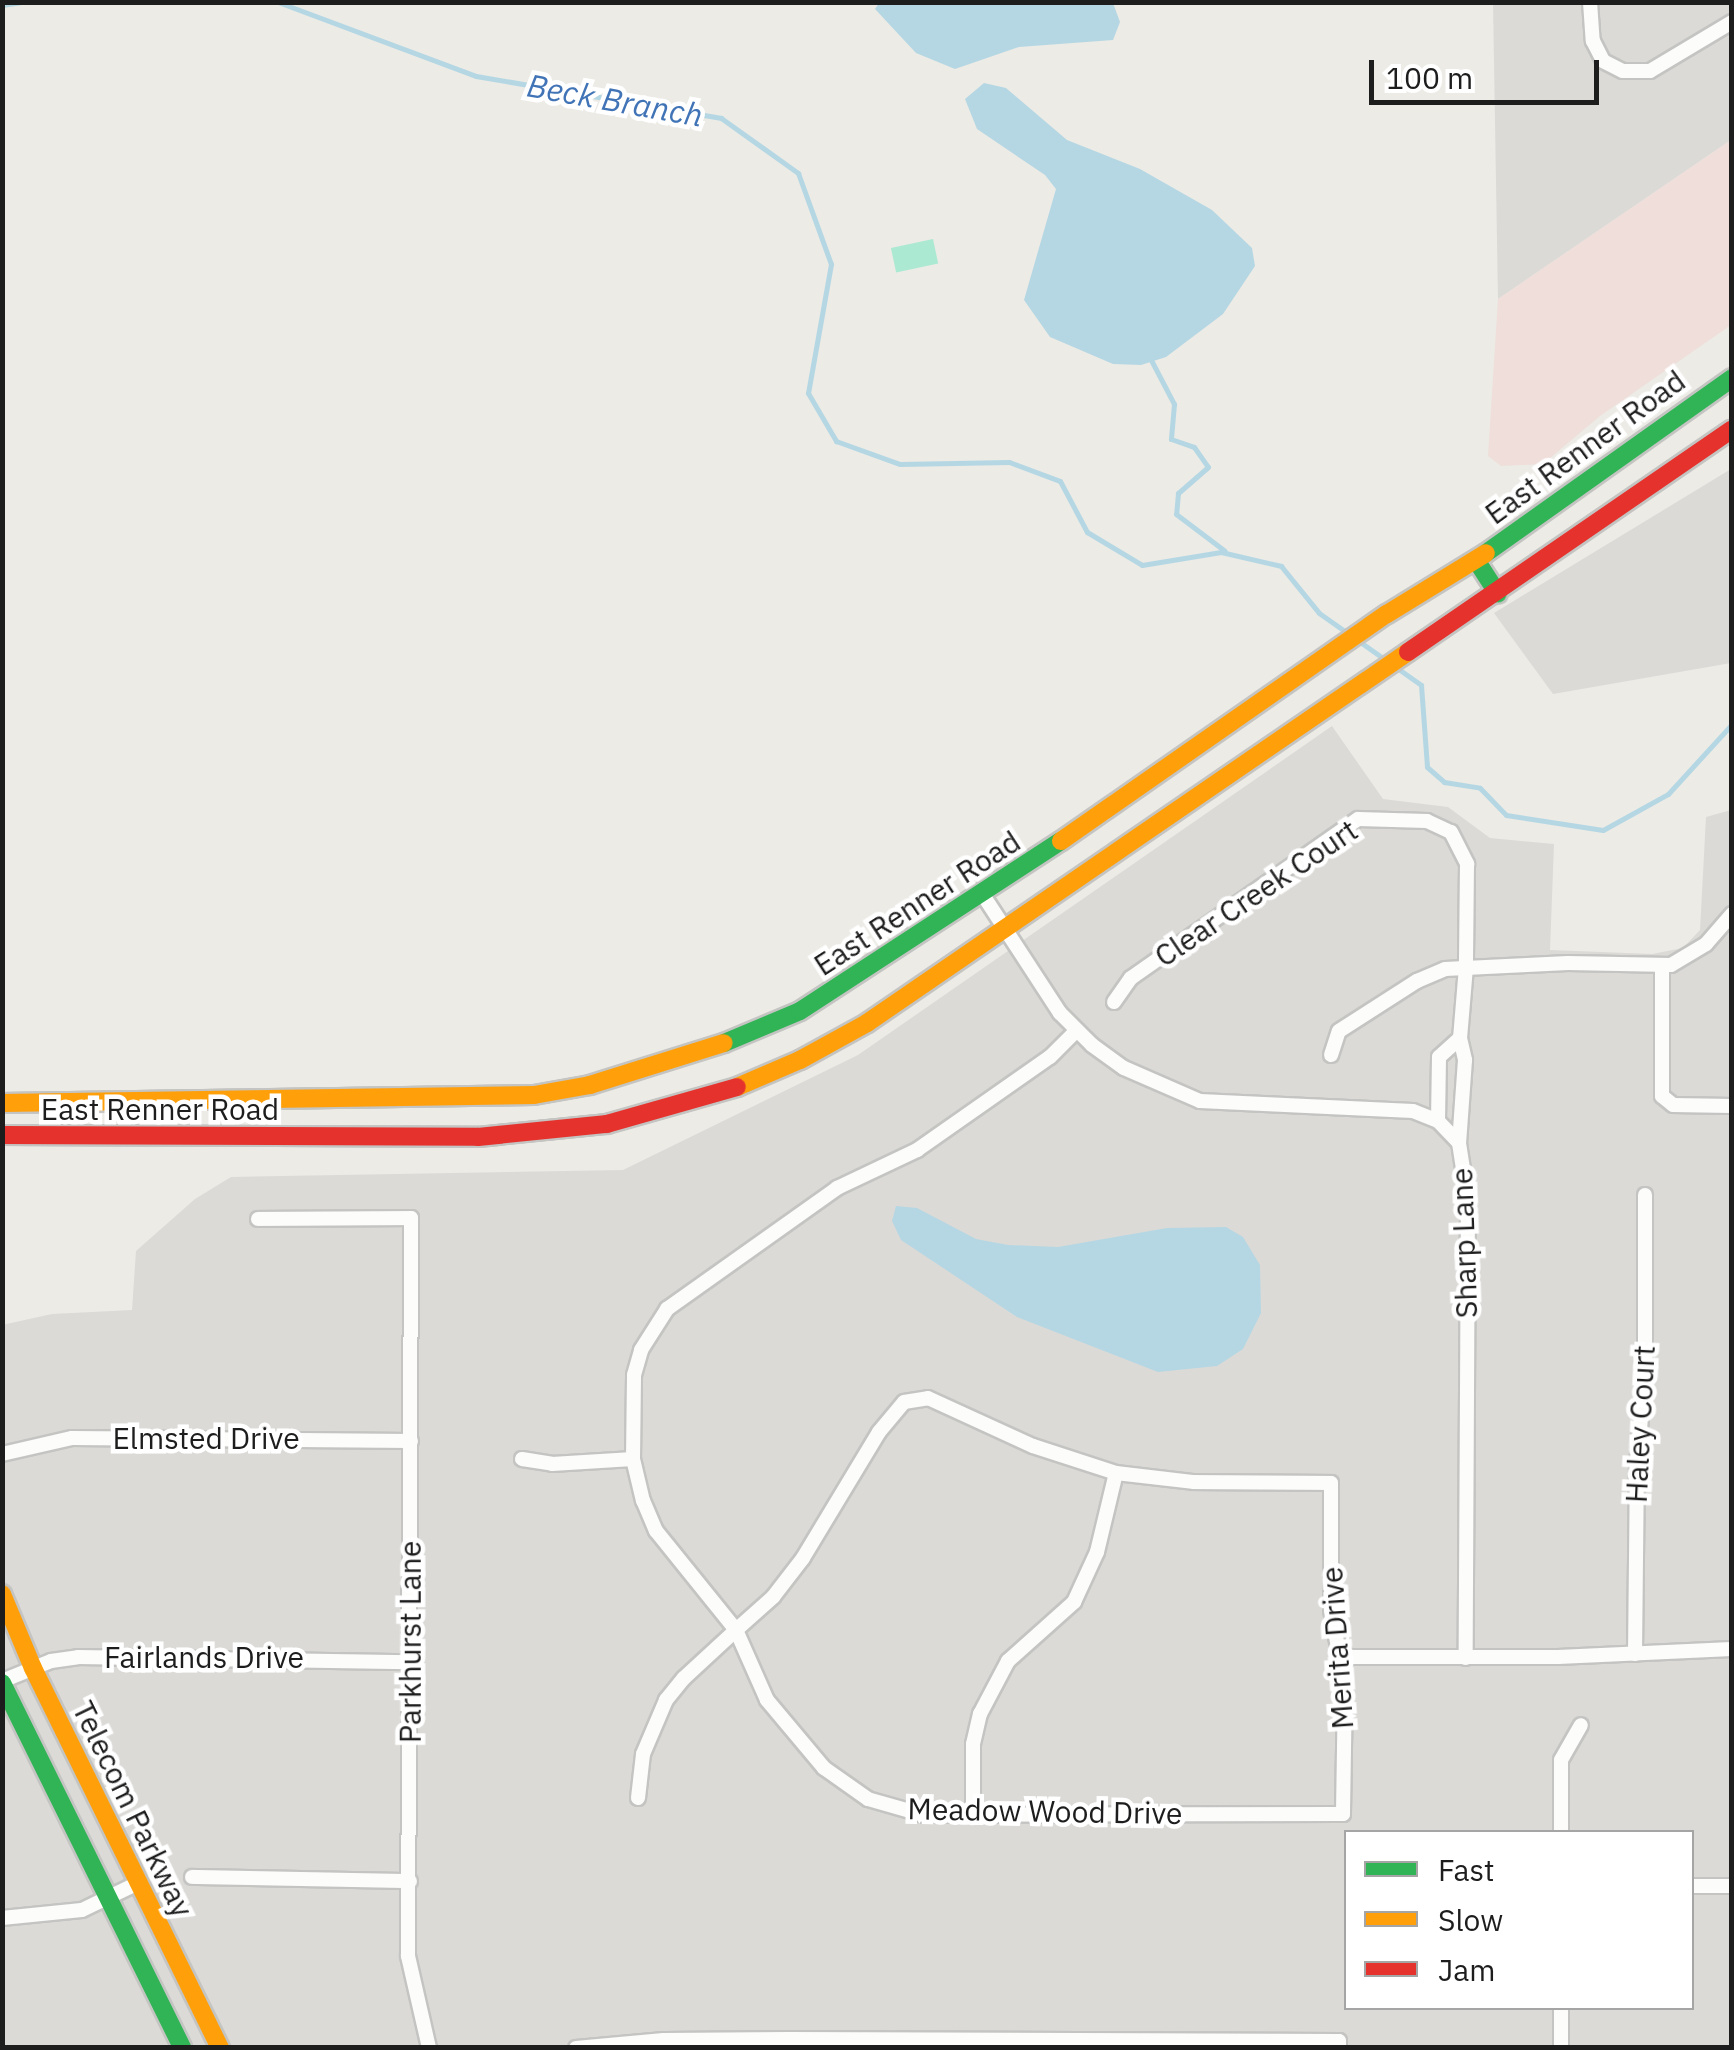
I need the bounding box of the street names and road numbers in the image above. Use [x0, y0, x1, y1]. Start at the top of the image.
street label: East Renner Road [1478, 362, 1692, 532]
street label: Clear Creek Court [1148, 812, 1364, 974]
street label: East Renner Road [807, 823, 1027, 983]
street label: East Renner Road [41, 1091, 279, 1127]
street label: Sharp Lane [1443, 1167, 1485, 1319]
street label: Haley Court [1618, 1344, 1662, 1504]
street label: Elmsted Drive [112, 1420, 300, 1456]
street label: Parkhurst Lane [392, 1541, 428, 1743]
street label: Merita Drive [1313, 1566, 1361, 1730]
street label: Fairlands Drive [104, 1639, 304, 1675]
street label: Telecom Parkway [65, 1695, 201, 1923]
street label: Meadow Wood Drive [907, 1791, 1183, 1831]

